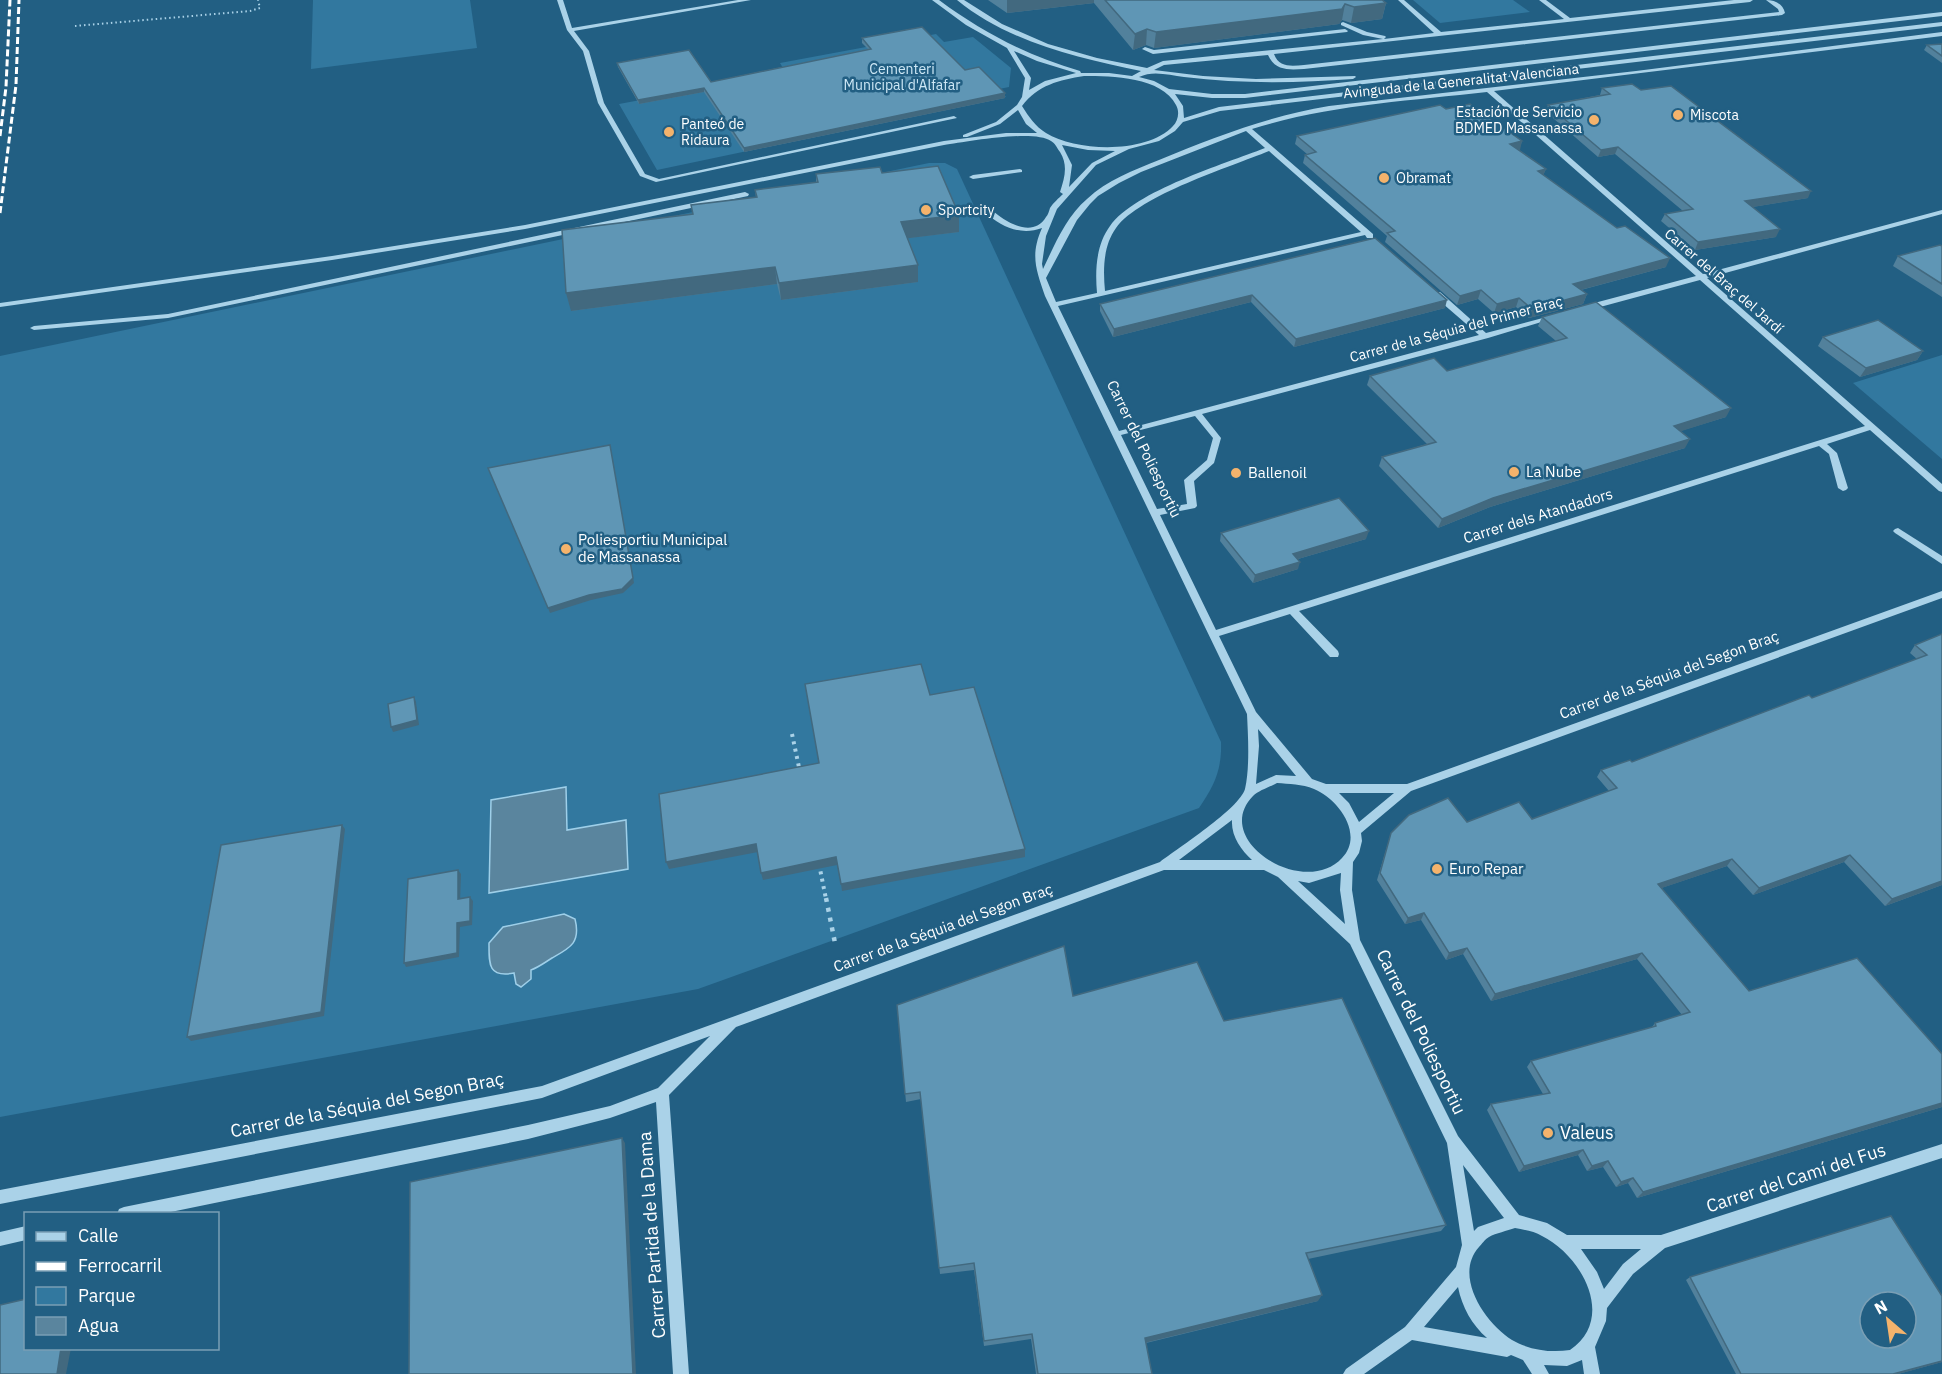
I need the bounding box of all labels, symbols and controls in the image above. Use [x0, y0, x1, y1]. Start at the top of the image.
park label: Cementeri Municipal d'Alfafar [844, 60, 960, 94]
street label: Avinguda de la Generalitat Valenciana [1342, 60, 1580, 102]
place label: Estación de Servicio BDMED Massanassa [1455, 103, 1583, 137]
place label: Miscota [1690, 106, 1739, 124]
marker: Miscota [1671, 108, 1685, 122]
marker: Estación de Servicio BDMED Massanassa [1587, 113, 1601, 127]
place label: Panteó de Ridaura [681, 115, 745, 149]
marker: Panteó de Ridaura [662, 125, 676, 139]
place label: Obramat [1396, 169, 1451, 187]
marker: Obramat [1377, 171, 1391, 185]
place label: Sportcity [938, 201, 995, 219]
marker: Sportcity [919, 203, 933, 217]
street label: Carrer del Braç del Jardí [1661, 224, 1788, 338]
street label: Carrer de la Séquia del Primer Braç [1348, 292, 1564, 366]
street label: Carrer del Poliesportiu [1103, 377, 1186, 521]
place label: La Nube [1526, 462, 1581, 481]
place label: Ballenoil [1248, 463, 1307, 482]
marker: La Nube [1507, 465, 1521, 479]
marker: Ballenoil [1229, 466, 1243, 480]
street label: Carrer dels Atandadors [1461, 484, 1615, 547]
place label: Poliesportiu Municipal de Massanassa [578, 530, 727, 566]
marker: Poliesportiu Municipal de Massanassa [559, 542, 573, 556]
street label: Carrer de la Séquia del Segon Braç [1557, 626, 1781, 723]
place label: Euro Repar [1449, 859, 1524, 878]
marker: Euro Repar [1430, 862, 1444, 876]
street label: Carrer de la Séquia del Segon Braç [831, 879, 1055, 976]
street label: Carrer del Poliesportiu [1371, 945, 1471, 1118]
street label: Carrer de la Séquia del Segon Braç [228, 1067, 506, 1142]
place label: Valeus [1560, 1121, 1614, 1144]
marker: Valeus [1541, 1126, 1555, 1140]
street label: Carrer Partida de la Dama [633, 1131, 670, 1339]
street label: Carrer del Camí del Fus [1703, 1138, 1889, 1217]
legend [24, 1212, 219, 1350]
text: Calle [78, 1224, 118, 1247]
text: Ferrocarril [78, 1254, 162, 1277]
text: Parque [78, 1284, 136, 1307]
north arrow [1858, 1290, 1918, 1350]
text: N [1871, 1295, 1891, 1318]
text: Agua [78, 1314, 119, 1337]

